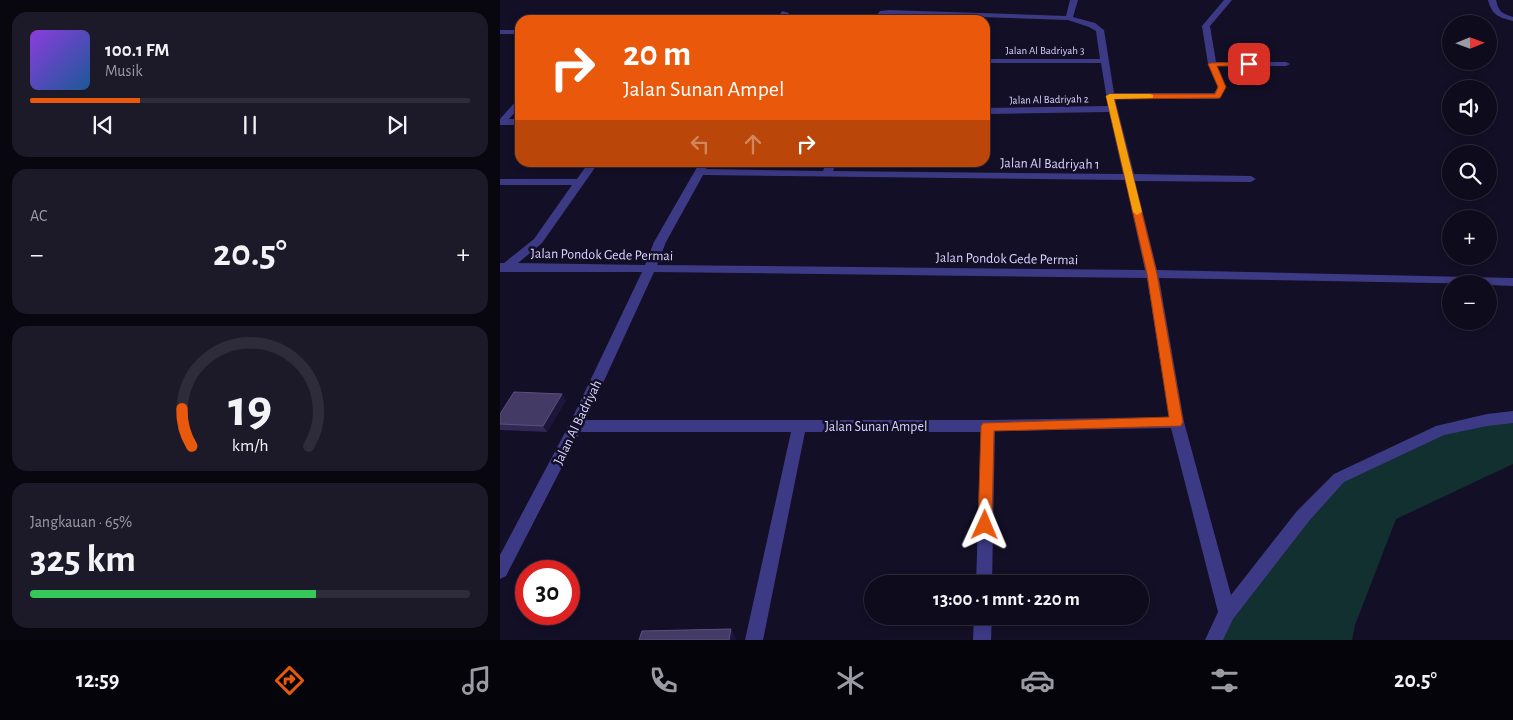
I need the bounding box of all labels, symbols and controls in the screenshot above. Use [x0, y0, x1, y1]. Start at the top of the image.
north arrow [1442, 15, 1498, 70]
map controls [1442, 15, 1497, 330]
icon: right [540, 35, 605, 100]
text: 20 m [623, 37, 691, 72]
text: 100.1 FM [105, 41, 169, 60]
pin [1228, 43, 1270, 85]
street label: Jalan Al Badriyah 3 [1006, 45, 1085, 56]
icon: arrive [1235, 50, 1263, 78]
text: Musik [105, 63, 143, 79]
text: Jalan Sunan Ampel [623, 78, 784, 100]
button: sound [1442, 80, 1497, 135]
street label: Jalan Al Badriyah 2 [1009, 93, 1089, 106]
icon: previous [89, 111, 117, 139]
icon: pause [236, 111, 264, 139]
icon: next [383, 111, 411, 139]
icon: left [686, 130, 714, 158]
icon: ahead [739, 130, 767, 158]
icon: right [792, 130, 820, 158]
button: search [1442, 145, 1497, 200]
street label: Jalan Al Badriyah 1 [1000, 156, 1100, 172]
text: AC [30, 208, 47, 224]
button: + [1442, 210, 1497, 265]
text: 20.5° [213, 235, 287, 273]
text: − [30, 241, 43, 269]
text: + [457, 241, 470, 269]
street label: Jalan Pondok Gede Permai [531, 247, 673, 263]
street label: Jalan Pondok Gede Permai [936, 251, 1078, 267]
button: − [1442, 275, 1497, 330]
street label: Jalan Al Badriyah [551, 378, 604, 467]
text: 19 [228, 383, 272, 435]
street label: Jalan Sunan Ampel [825, 420, 927, 434]
text: km/h [232, 437, 268, 455]
position arrow [958, 498, 1010, 550]
text: Jangkauan · 65% [30, 514, 132, 530]
text: 325 km [30, 541, 136, 579]
speed limit sign: 30 [515, 560, 580, 625]
text: 13:00 · 1 mnt · 220 m [933, 590, 1080, 609]
icon: directions [272, 663, 307, 698]
icon: music [459, 663, 494, 698]
icon: phone [646, 663, 681, 698]
icon: climate [833, 663, 868, 698]
icon: car [1020, 663, 1055, 698]
icon: filters [1207, 663, 1242, 698]
text: 12:59 [76, 669, 119, 691]
text: 20.5° [1394, 669, 1437, 691]

